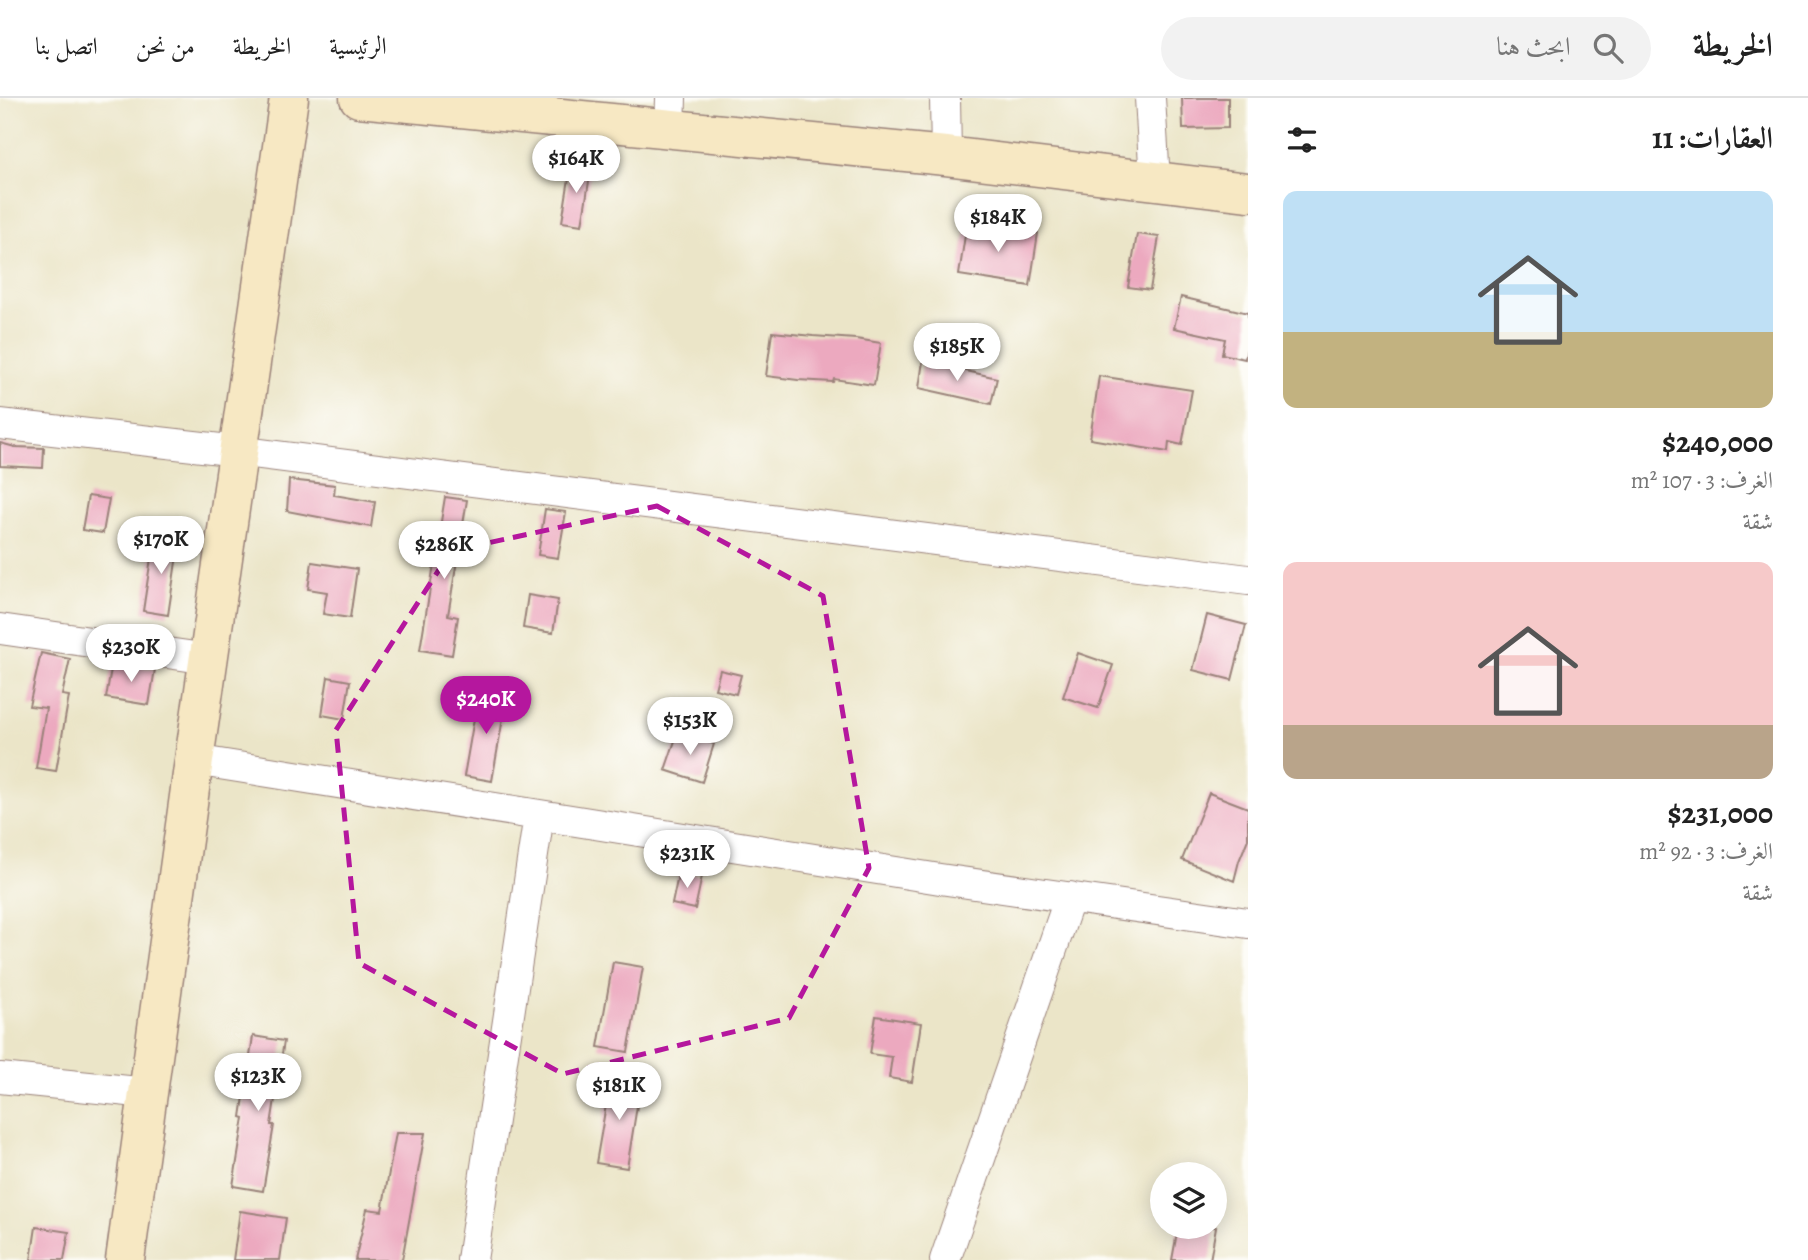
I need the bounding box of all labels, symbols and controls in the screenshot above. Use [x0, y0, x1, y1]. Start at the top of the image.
search box [1161, 17, 1651, 80]
text: الخريطة [1693, 22, 1773, 67]
text: ابحث هنا [1496, 29, 1571, 64]
icon: search [1589, 29, 1627, 67]
text: اتصل بنا [35, 30, 98, 62]
text: من نحن [136, 30, 195, 62]
text: الخريطة [233, 30, 291, 62]
text: الرئيسية [329, 30, 387, 62]
text: العقارات: 11 [1652, 118, 1773, 158]
icon: filters [1283, 121, 1321, 159]
pin: $164K [527, 136, 625, 195]
text: $164K [548, 142, 604, 173]
pin: $184K [949, 194, 1047, 254]
text: $184K [970, 201, 1026, 232]
icon: home [1465, 237, 1591, 363]
pin: $185K [908, 324, 1006, 383]
text: $185K [930, 330, 984, 361]
text: $240,000 [1662, 422, 1773, 462]
text: الغرف: 3 · 107 m² [1631, 465, 1773, 496]
text: شقة [1743, 506, 1773, 537]
pin: $170K [112, 517, 210, 576]
pin: $286K [395, 522, 493, 581]
text: $170K [133, 523, 189, 554]
text: $286K [415, 528, 473, 559]
icon: home [1465, 608, 1591, 734]
pin: $230K [82, 624, 180, 684]
text: $230K [102, 631, 160, 662]
pin: $240K [437, 676, 535, 736]
text: $240K [456, 683, 516, 714]
pin: $153K [641, 698, 739, 757]
text: $153K [663, 704, 717, 735]
text: $231,000 [1668, 793, 1773, 833]
pin: $231K [638, 830, 736, 890]
text: الغرف: 3 · 92 m² [1639, 836, 1773, 867]
text: $231K [659, 837, 715, 868]
text: شقة [1743, 877, 1773, 908]
pin: $123K [209, 1054, 307, 1113]
text: $123K [230, 1060, 286, 1091]
pin: $181K [570, 1062, 668, 1122]
text: $181K [592, 1069, 646, 1100]
map controls [1150, 1162, 1227, 1239]
button: layers [1150, 1162, 1227, 1239]

